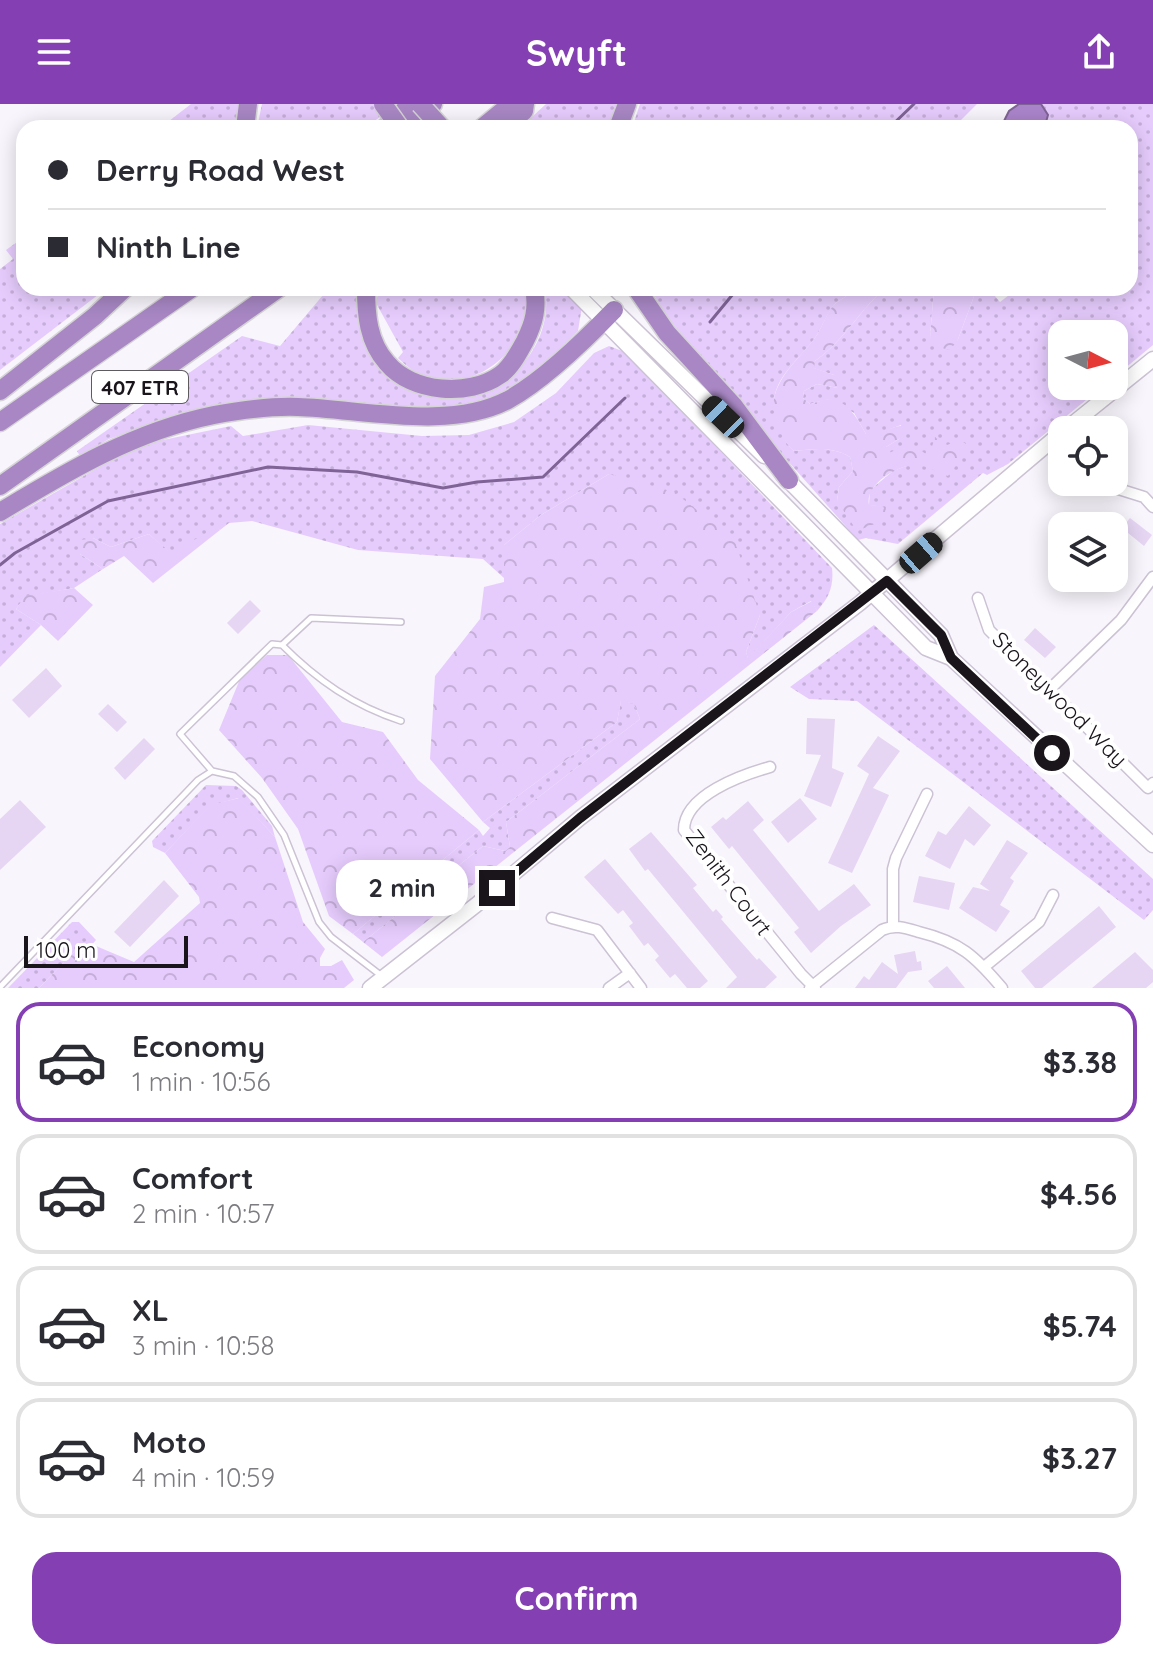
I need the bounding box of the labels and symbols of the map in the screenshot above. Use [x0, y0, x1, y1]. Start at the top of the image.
north arrow [1048, 320, 1128, 400]
road number: 407 ETR [92, 371, 188, 403]
car [697, 392, 749, 442]
car [895, 528, 947, 578]
street label: Stoneywood Way [987, 626, 1133, 772]
route start [1034, 735, 1070, 771]
street label: Zenith Court [680, 823, 778, 941]
callout: 2 min [337, 860, 469, 916]
route end [479, 870, 515, 906]
scale bar [24, 932, 188, 968]

